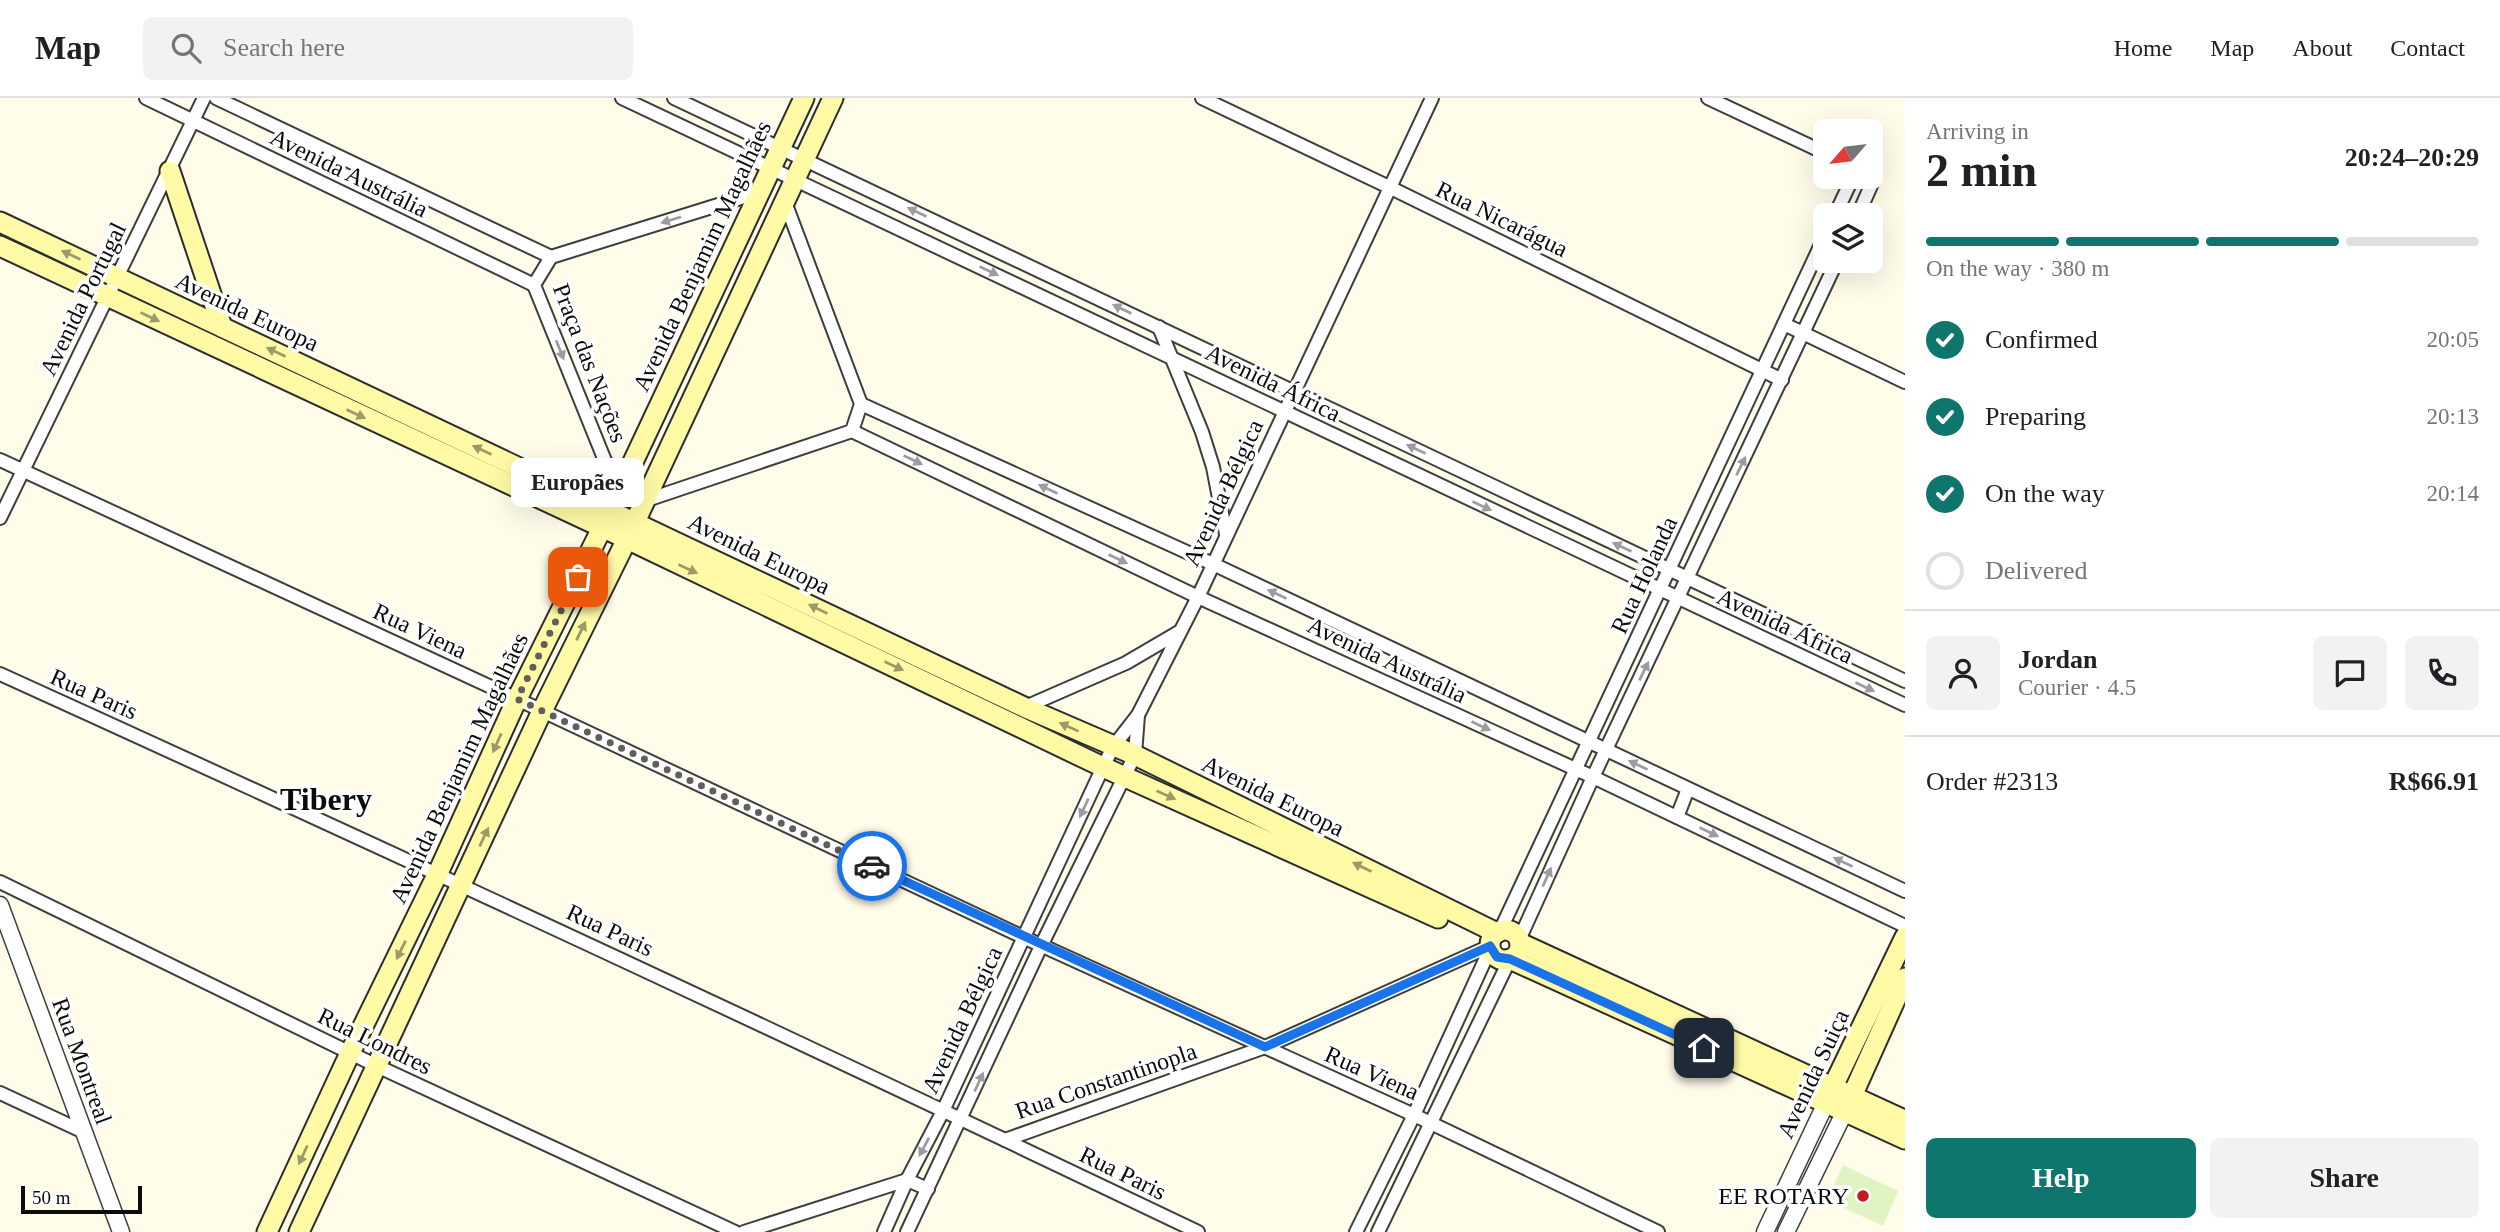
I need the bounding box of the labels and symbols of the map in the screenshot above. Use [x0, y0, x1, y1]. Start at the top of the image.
street label: Avenida Benjamim Magalhães [628, 117, 776, 395]
north arrow [1813, 119, 1883, 189]
street label: Avenida Austrália [266, 124, 432, 223]
street label: Rua Nicarágua [1432, 176, 1572, 262]
one-way arrow [907, 206, 927, 217]
one-way arrow [660, 215, 681, 225]
street label: Avenida Portugal [35, 218, 131, 380]
one-way arrow [61, 249, 81, 261]
one-way arrow [979, 265, 999, 277]
street label: Avenida Europa [171, 268, 323, 357]
street label: Praça das Nações [548, 280, 632, 446]
one-way arrow [1112, 304, 1132, 315]
one-way arrow [140, 312, 160, 323]
one-way arrow [555, 339, 566, 360]
street label: Avenida África [1201, 339, 1345, 427]
one-way arrow [266, 347, 286, 358]
one-way arrow [346, 408, 366, 419]
street label: Avenida Bélgica [1178, 415, 1268, 570]
one-way arrow [1406, 443, 1427, 454]
one-way arrow [472, 444, 492, 455]
one-way arrow [903, 455, 923, 466]
one-way arrow [1735, 456, 1747, 476]
callout: Europães [512, 458, 644, 507]
one-way arrow [1038, 483, 1058, 495]
one-way arrow [1472, 500, 1492, 512]
street label: Avenida Europa [684, 508, 835, 600]
street label: Rua Holanda [1606, 512, 1683, 638]
one-way arrow [1612, 541, 1632, 552]
pin [548, 547, 608, 607]
one-way arrow [1108, 553, 1128, 564]
one-way arrow [678, 563, 698, 574]
street label: Avenida África [1713, 583, 1857, 669]
one-way arrow [1267, 589, 1287, 600]
street label: Rua Viena [369, 598, 471, 664]
one-way arrow [808, 603, 829, 614]
street label: Avenida Austrália [1303, 612, 1471, 708]
one-way arrow [575, 621, 586, 641]
street label: Avenida Benjamim Magalhães [385, 629, 533, 907]
one-way arrow [884, 660, 904, 672]
one-way arrow [1638, 661, 1649, 681]
street label: Rua Paris [46, 663, 142, 725]
one-way arrow [1855, 681, 1875, 692]
one-way arrow [1471, 720, 1491, 732]
one-way arrow [1058, 721, 1079, 732]
one-way arrow [491, 733, 502, 754]
street label: Avenida Europa [1198, 750, 1349, 842]
one-way arrow [1627, 759, 1648, 770]
district label: Tibery [280, 781, 372, 817]
one-way arrow [1156, 789, 1176, 801]
one-way arrow [1078, 798, 1090, 818]
one-way arrow [1699, 826, 1719, 838]
one-way arrow [479, 827, 490, 848]
courier [837, 831, 907, 901]
one-way arrow [1833, 856, 1853, 868]
one-way arrow [1352, 861, 1372, 873]
one-way arrow [1542, 867, 1553, 888]
street label: Rua Paris [563, 899, 657, 961]
one-way arrow [395, 940, 406, 960]
street label: Avenida Bélgica [917, 942, 1007, 1097]
street label: Rua Montreal [47, 994, 117, 1128]
street label: Rua Londres [314, 1002, 436, 1080]
street label: Avenida Suiça [1772, 1005, 1854, 1142]
pin [1674, 1018, 1734, 1078]
street label: Rua Constantinopla [1012, 1038, 1200, 1124]
street label: Rua Viena [1321, 1041, 1423, 1105]
one-way arrow [973, 1072, 985, 1092]
one-way arrow [919, 1137, 930, 1157]
street label: Rua Paris [1076, 1141, 1170, 1205]
one-way arrow [297, 1145, 309, 1165]
scale bar [21, 1183, 142, 1215]
place label: EE ROTARY [1718, 1183, 1849, 1209]
marker: EE ROTARY [1855, 1188, 1871, 1204]

